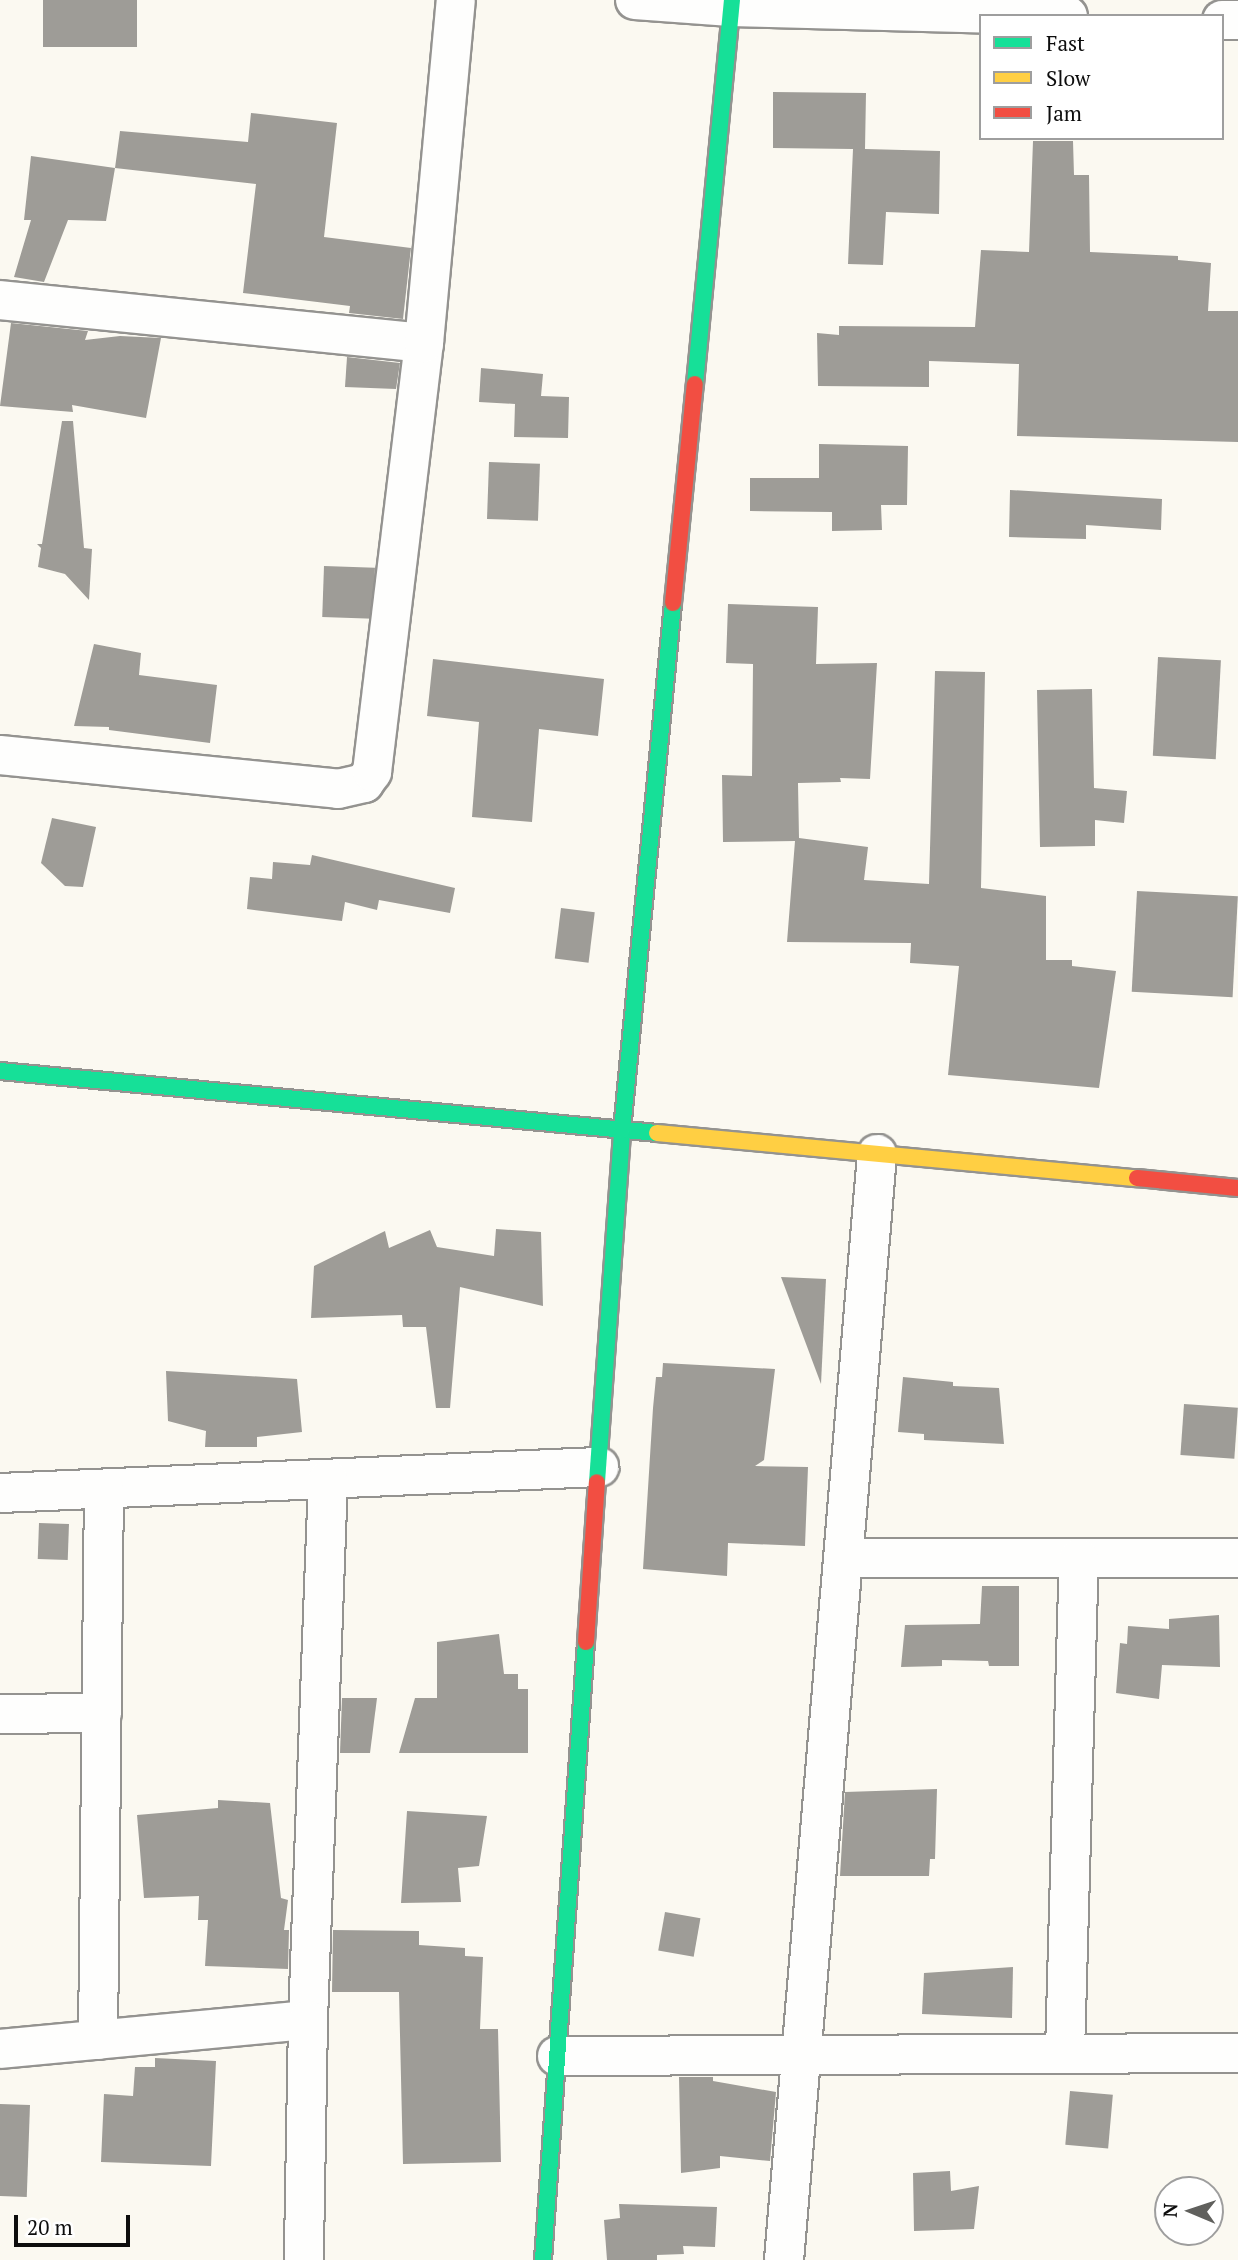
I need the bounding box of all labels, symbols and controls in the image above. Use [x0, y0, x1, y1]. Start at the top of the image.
legend [979, 14, 1224, 140]
text: Fast [1046, 29, 1085, 57]
text: Slow [1046, 64, 1090, 92]
text: Jam [1046, 99, 1082, 127]
north arrow [1154, 2176, 1224, 2246]
scale bar [18, 2200, 133, 2244]
text: N [1157, 2203, 1182, 2218]
text: 20 m [27, 2213, 73, 2241]

